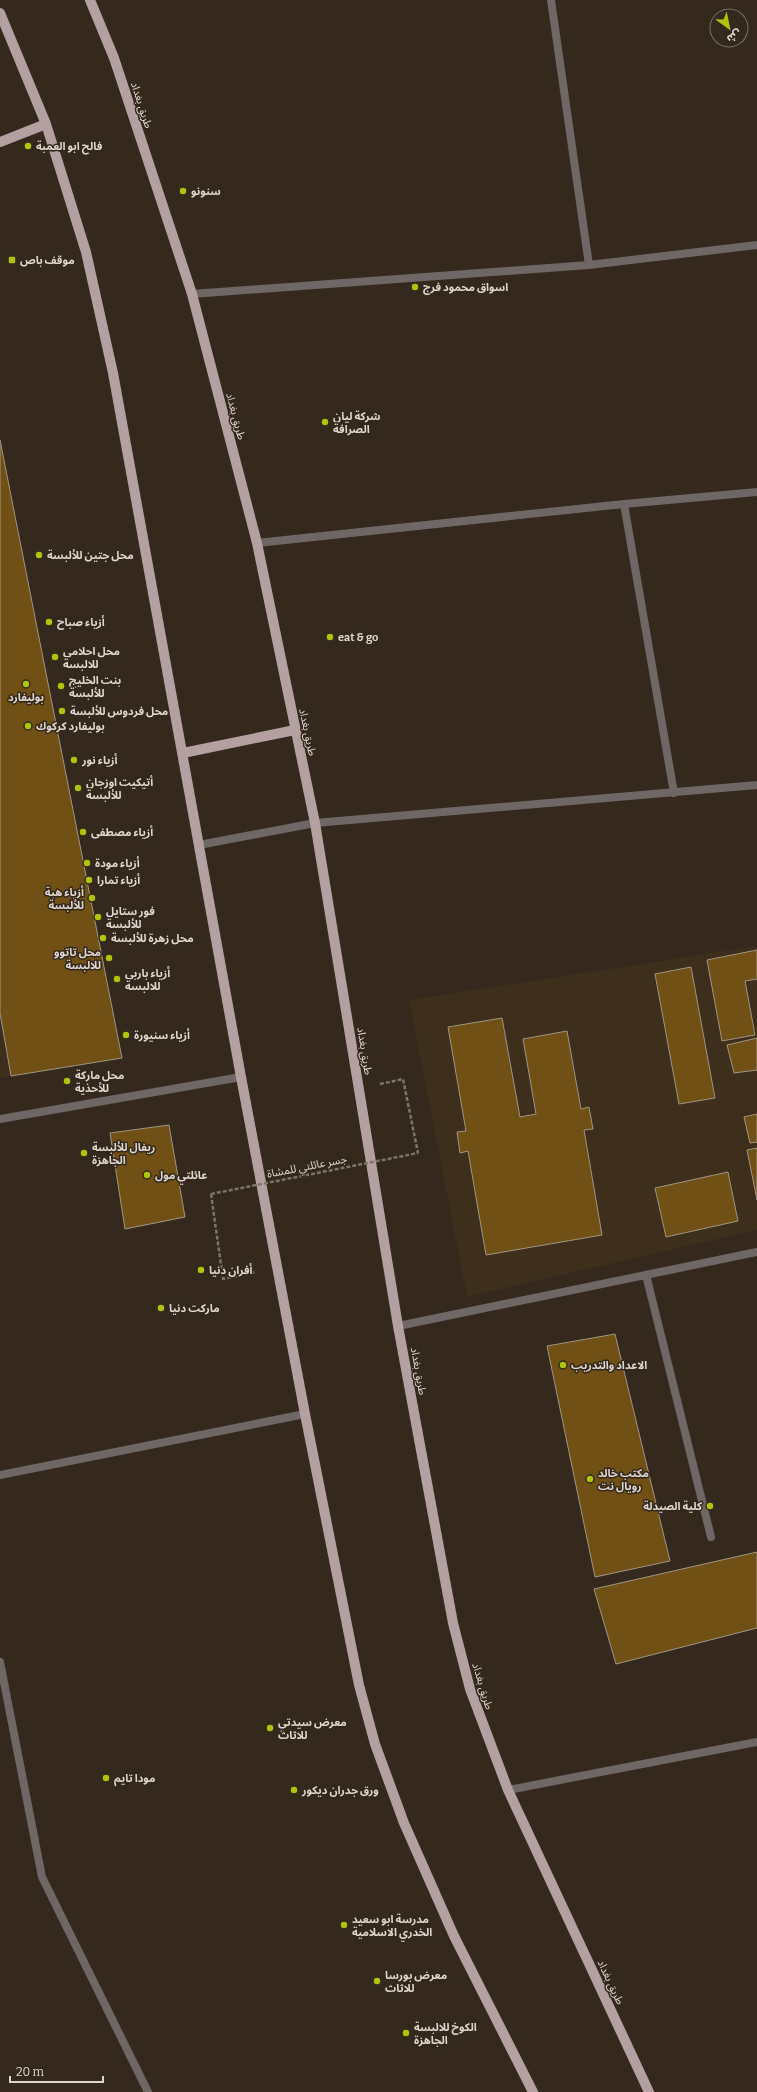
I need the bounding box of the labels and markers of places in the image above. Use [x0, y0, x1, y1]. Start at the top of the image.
place label: فالح ابو العمبة [36, 140, 103, 155]
marker: فالح ابو العمبة [23, 141, 33, 151]
place label: سنونو [191, 185, 221, 198]
marker: سنونو [178, 186, 188, 196]
place label: موقف باص [20, 254, 75, 267]
marker: موقف باص [7, 255, 17, 265]
place label: اسواق محمود فرج [423, 281, 508, 295]
marker: اسواق محمود فرج [410, 282, 420, 292]
place label: شركة ليان الصرافة [333, 410, 380, 436]
marker: شركة ليان الصرافة [320, 417, 330, 427]
place label: محل جتين للألبسة [47, 549, 134, 562]
marker: محل جتين للألبسة [34, 550, 44, 560]
place label: أزياء صباح [57, 615, 105, 630]
marker: أزياء صباح [44, 617, 54, 627]
place label: eat & go [338, 631, 378, 644]
marker: eat & go [325, 632, 335, 642]
place label: محل احلامي للالبسة [63, 645, 120, 671]
marker: محل احلامي للالبسة [50, 652, 60, 662]
place label: بنت الخليج للألبسة [69, 674, 121, 700]
marker: بوليفارد [21, 679, 31, 689]
marker: بنت الخليج للألبسة [56, 681, 66, 691]
place label: بوليفارد [8, 691, 44, 704]
place label: محل فردوس للألبسة [70, 705, 168, 718]
marker: محل فردوس للألبسة [57, 706, 67, 716]
place label: بوليفارد كركوك [36, 720, 105, 733]
marker: بوليفارد كركوك [23, 721, 33, 731]
place label: أزياء نور [81, 753, 118, 767]
marker: أزياء نور [69, 755, 79, 765]
place label: أتيكيت اوزجان للألبسة [86, 775, 153, 802]
marker: أتيكيت اوزجان للألبسة [73, 783, 83, 793]
place label: أزياء مصطفى [91, 825, 153, 839]
marker: أزياء مصطفى [78, 827, 88, 837]
place label: أزياء مودة [95, 856, 140, 870]
marker: أزياء مودة [82, 858, 92, 868]
place label: أزياء تمارا [97, 873, 140, 887]
marker: أزياء تمارا [84, 875, 94, 885]
place label: أزياء هبة للألبسة [45, 885, 84, 912]
marker: أزياء هبة للألبسة [87, 893, 97, 903]
place label: فور ستايل للألبسة [106, 905, 155, 931]
marker: فور ستايل للألبسة [93, 912, 103, 922]
place label: محل زهرة للألبسة [111, 932, 194, 945]
marker: محل زهرة للألبسة [98, 933, 108, 943]
place label: محل تاتوو للالبسة [54, 946, 101, 972]
marker: محل تاتوو للالبسة [104, 953, 114, 963]
place label: أزياء باربي للالبسة [125, 966, 170, 993]
marker: أزياء باربي للالبسة [112, 974, 122, 984]
place label: أزياء سنيورة [134, 1028, 190, 1042]
marker: أزياء سنيورة [121, 1030, 131, 1040]
place label: محل ماركة للأحذية [75, 1069, 124, 1095]
marker: محل ماركة للأحذية [62, 1076, 72, 1086]
place label: ريفال للألبسة الجاهزة [92, 1141, 155, 1167]
marker: ريفال للألبسة الجاهزة [79, 1148, 89, 1158]
place label: عائلتي مول [155, 1169, 208, 1185]
marker: عائلتي مول [142, 1170, 152, 1180]
place label: أفران دنيا [209, 1263, 253, 1277]
marker: أفران دنيا [196, 1265, 206, 1275]
place label: ماركت دنيا [169, 1302, 220, 1315]
marker: ماركت دنيا [156, 1303, 166, 1313]
place label: الاعداد والتدريب [571, 1359, 647, 1372]
marker: الاعداد والتدريب [558, 1360, 568, 1370]
place label: مكتب خالد رويال نت [598, 1467, 649, 1493]
marker: مكتب خالد رويال نت [585, 1474, 595, 1484]
place label: كلية الصيدلة [643, 1500, 703, 1513]
marker: كلية الصيدلة [705, 1501, 715, 1511]
place label: معرض سيدتي للاثاث [278, 1716, 347, 1742]
marker: معرض سيدتي للاثاث [265, 1723, 275, 1733]
place label: مودا تايم [114, 1772, 156, 1787]
marker: مودا تايم [101, 1773, 111, 1783]
place label: ورق جدران ديكور [301, 1784, 379, 1797]
marker: ورق جدران ديكور [289, 1785, 299, 1795]
place label: مدرسة ابو سعيد الخدري الاسلامية [352, 1913, 432, 1942]
marker: مدرسة ابو سعيد الخدري الاسلامية [339, 1920, 349, 1930]
place label: معرض بورسا للاثاث [385, 1969, 447, 1995]
marker: معرض بورسا للاثاث [372, 1976, 382, 1986]
place label: الكوخ للالبسة الجاهزة [414, 2021, 477, 2047]
marker: الكوخ للالبسة الجاهزة [401, 2028, 411, 2038]

